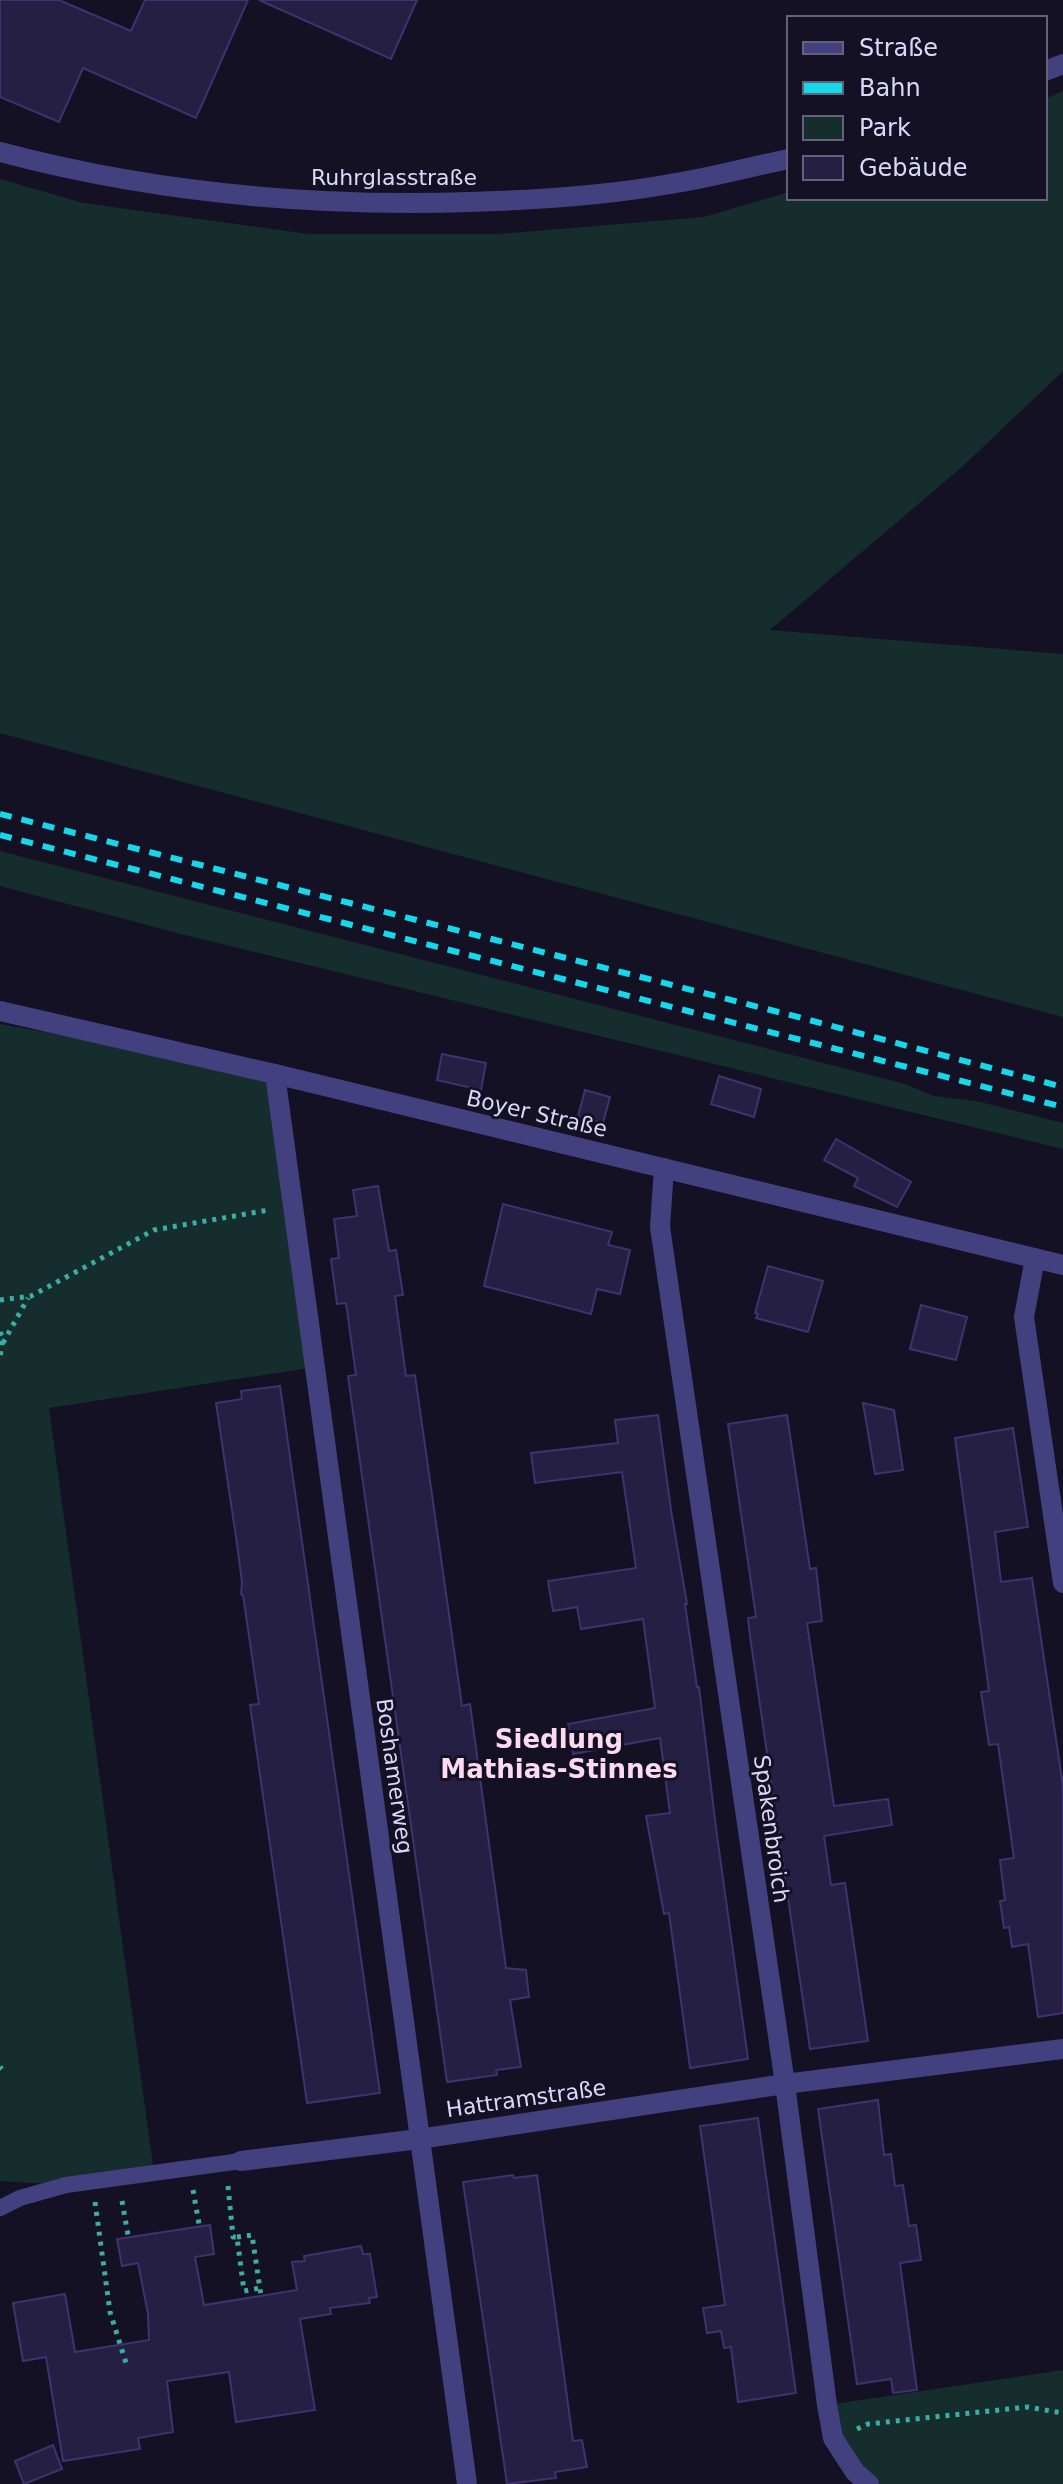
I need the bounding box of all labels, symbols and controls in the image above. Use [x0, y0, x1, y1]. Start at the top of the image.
legend [787, 16, 1047, 200]
text: Straße [859, 34, 938, 62]
text: Bahn [859, 74, 921, 102]
text: Park [859, 114, 911, 142]
text: Gebäude [859, 154, 968, 182]
street label: Ruhrglasstraße [311, 165, 477, 190]
street label: Boyer Straße [464, 1085, 610, 1142]
street label: Boshamerweg [371, 1697, 418, 1856]
district label: Siedlung Mathias-Stinnes [440, 1724, 678, 1784]
street label: Spakenbroich [749, 1754, 794, 1905]
street label: Hattramstraße [444, 2075, 608, 2122]

